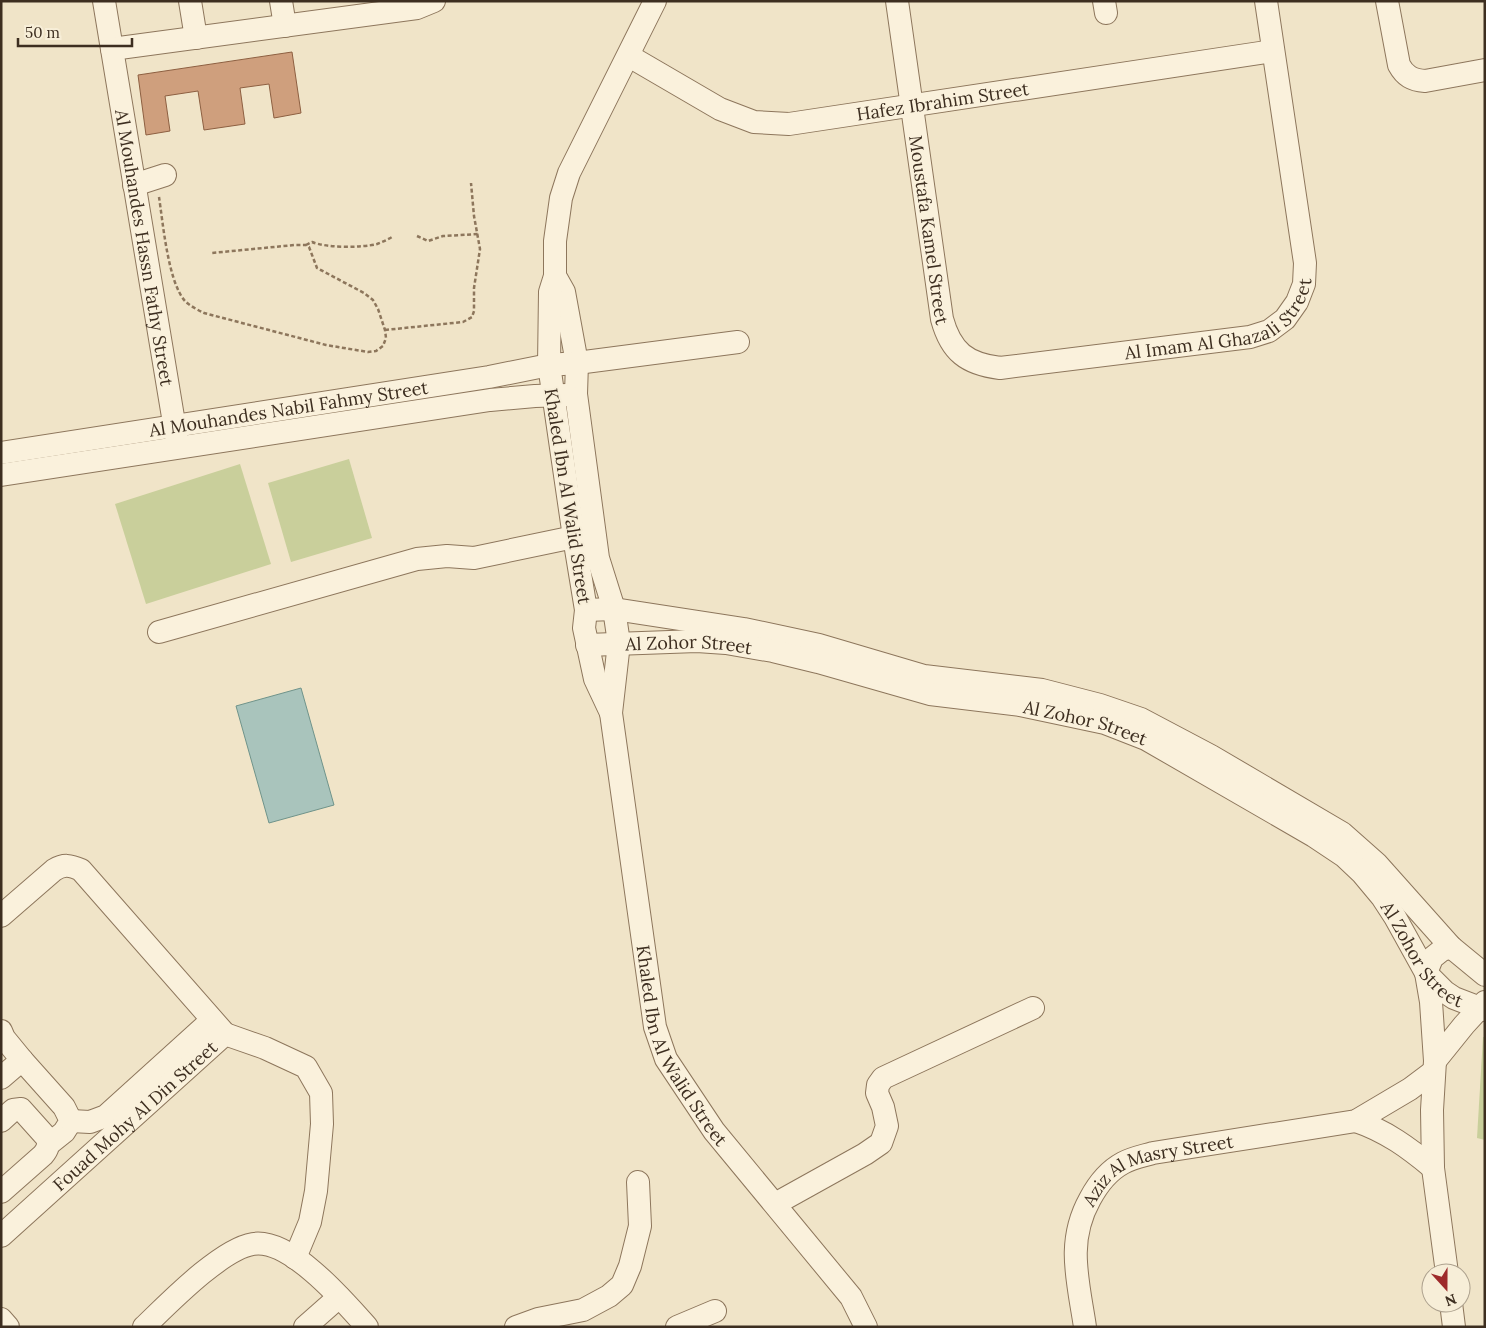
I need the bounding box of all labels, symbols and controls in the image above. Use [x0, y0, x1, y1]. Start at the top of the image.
scale bar [18, 15, 131, 47]
text: 50 m [25, 23, 60, 42]
street label: Hafez Ibrahim Street [855, 76, 1030, 125]
street label: Al Mouhandes Hassn Fathy Street [110, 107, 179, 388]
street label: Moustafa Kamel Street [905, 134, 954, 327]
street label: Al Imam Al Ghazali Street [1122, 278, 1316, 364]
street label: Al Mouhandes Nabil Fahmy Street [147, 375, 430, 441]
street label: Khaled Ibn Al Walid Street [540, 386, 596, 606]
street label: Al Zohor Street [624, 630, 754, 659]
street label: Al Zohor Street [1021, 694, 1151, 750]
street label: Al Zohor Street [1376, 896, 1466, 1012]
street label: Khaled Ibn Al Walid Street [632, 944, 733, 1150]
street label: Fouad Mohy Al Din Street [48, 1035, 222, 1196]
street label: Aziz Al Masry Street [1076, 1129, 1235, 1211]
north arrow [1421, 1263, 1471, 1313]
text: N [1442, 1290, 1459, 1311]

